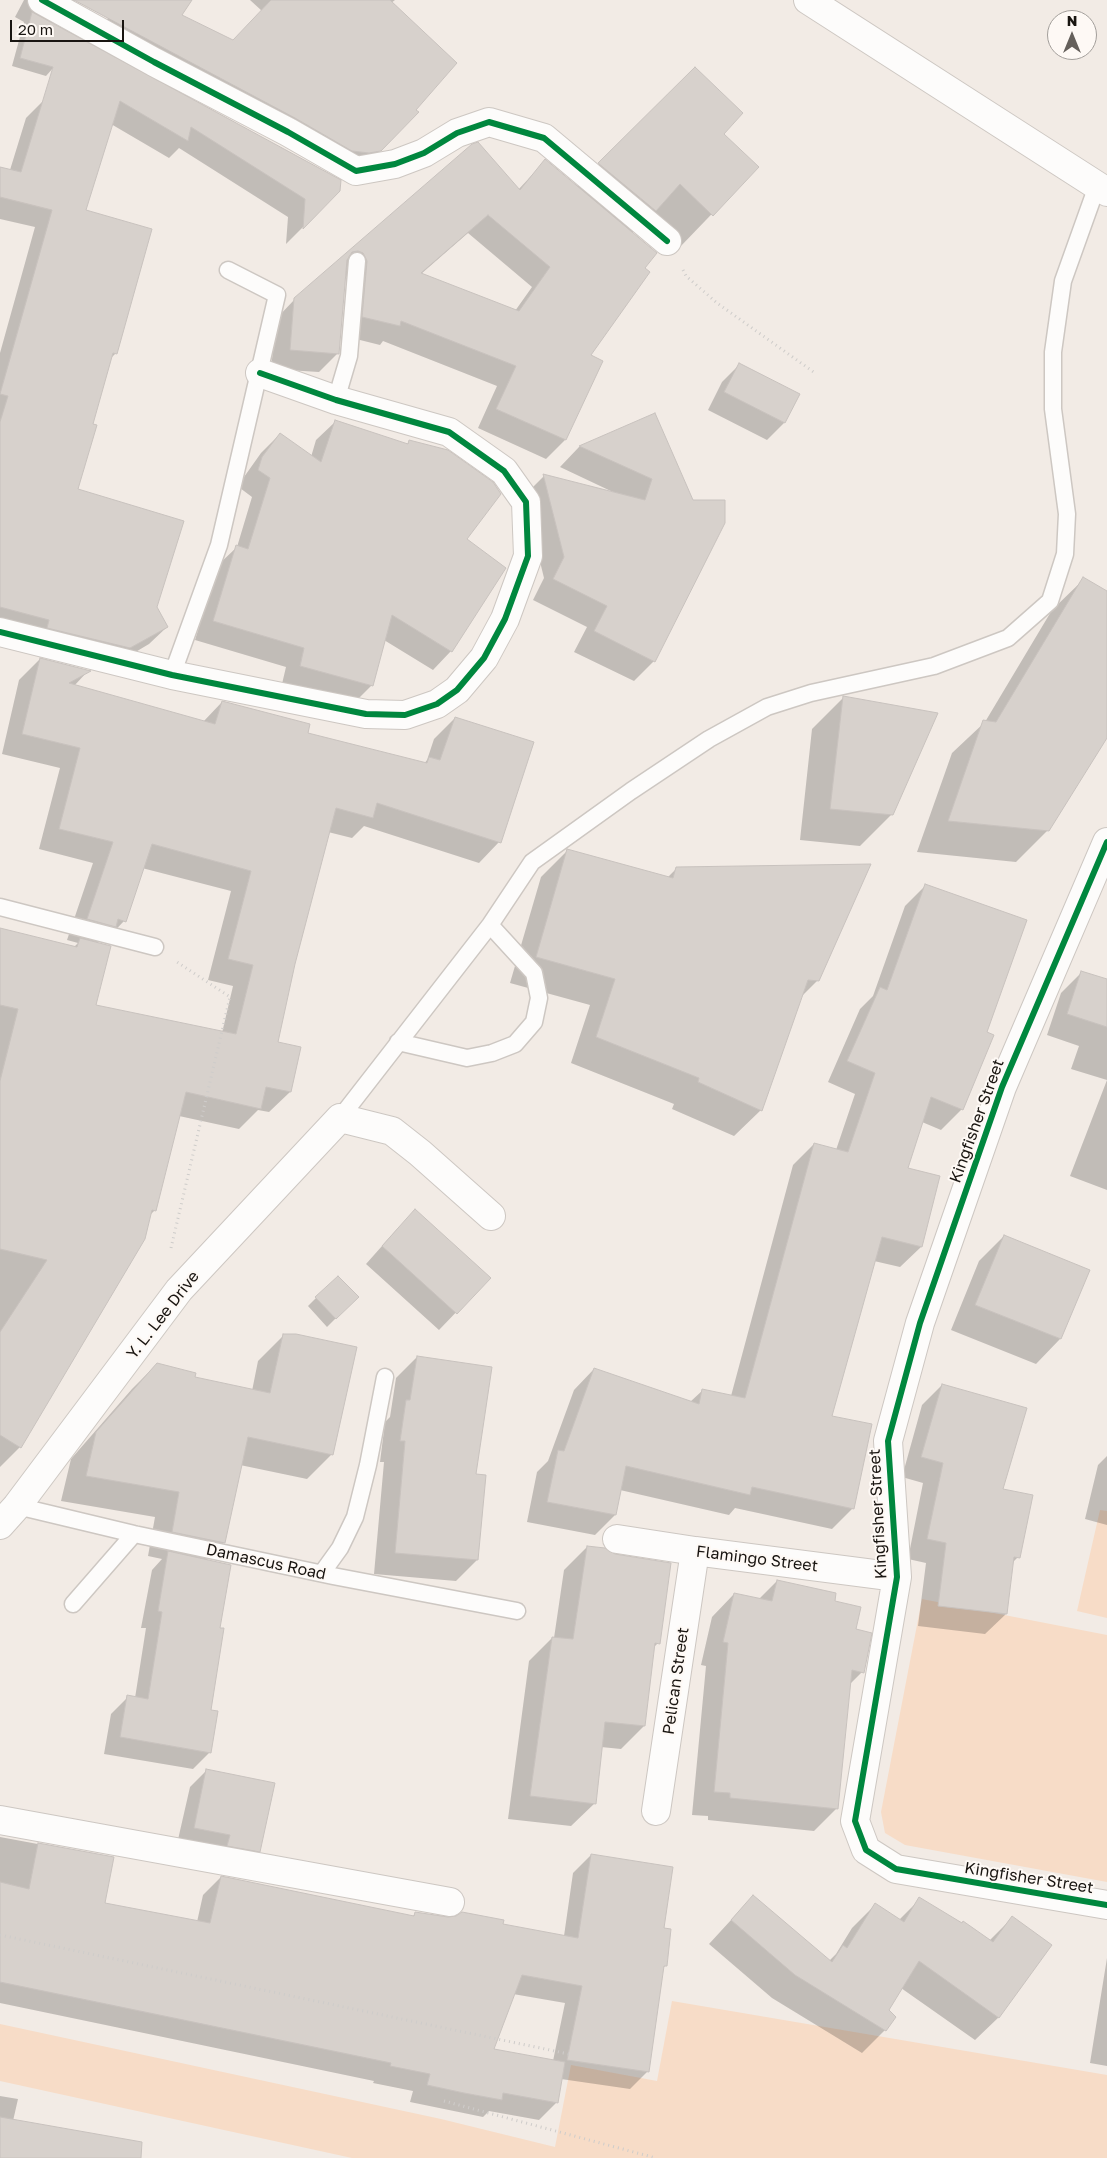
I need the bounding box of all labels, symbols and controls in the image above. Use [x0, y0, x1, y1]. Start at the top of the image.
scale bar [12, 10, 126, 42]
north arrow [1047, 10, 1097, 60]
text: N [1067, 12, 1077, 29]
text: 20 m [18, 20, 53, 38]
street label: Kingfisher Street [946, 1056, 1008, 1186]
street label: Y. L. Lee Drive [123, 1267, 203, 1363]
street label: Kingfisher Street [865, 1448, 891, 1580]
street label: Damascus Road [204, 1540, 328, 1584]
street label: Flamingo Street [695, 1542, 819, 1576]
street label: Pelican Street [659, 1626, 693, 1736]
street label: Kingfisher Street [963, 1858, 1095, 1898]

